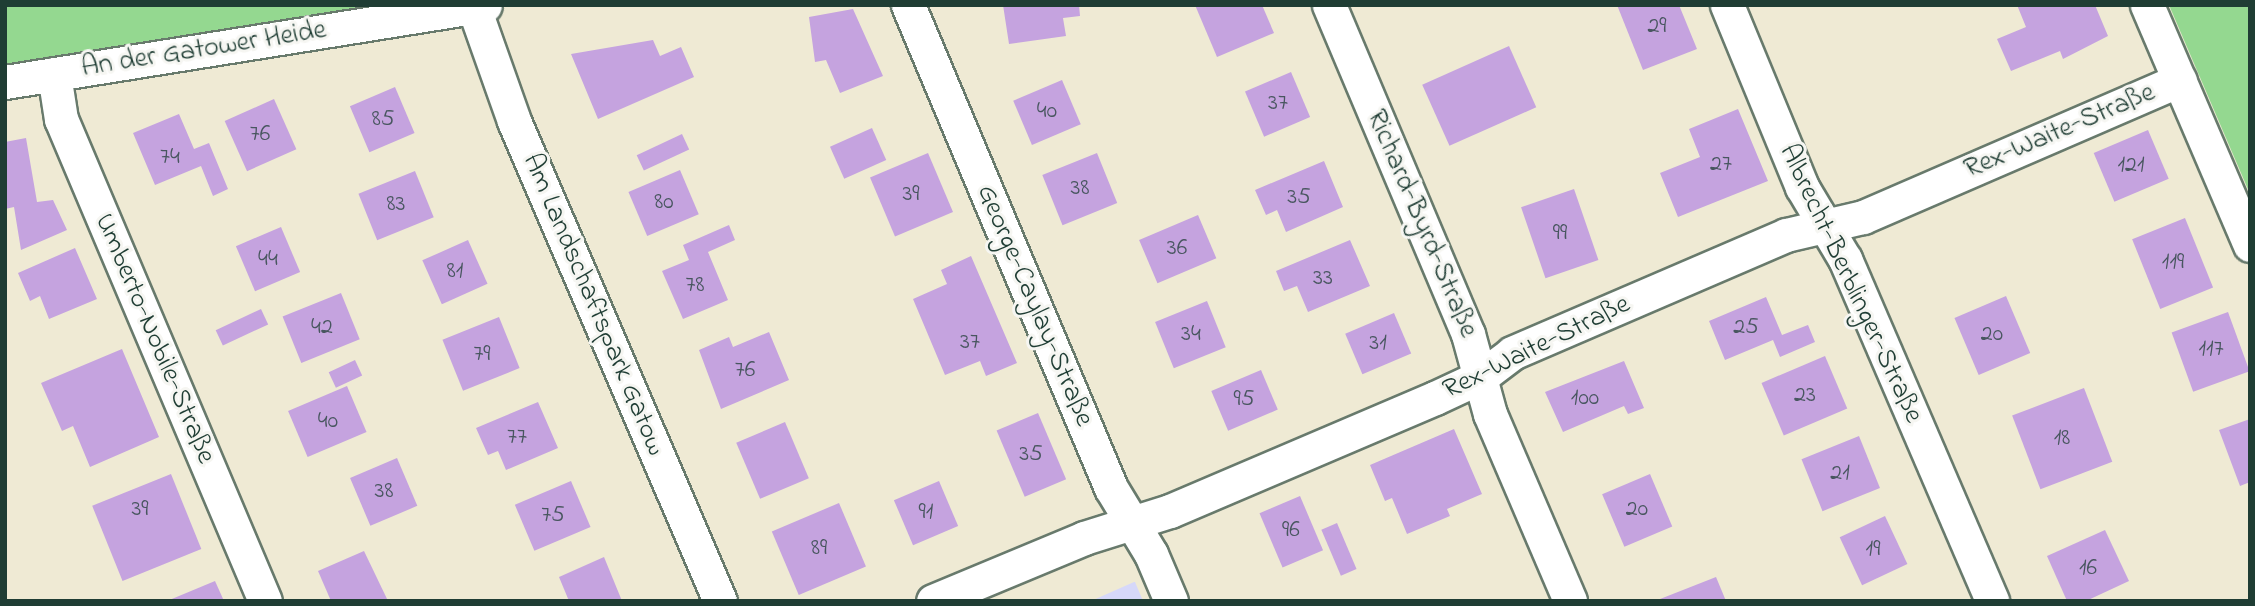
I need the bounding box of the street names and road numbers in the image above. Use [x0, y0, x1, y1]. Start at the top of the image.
street label: An der Gatower Heide [79, 14, 329, 86]
street label: Rex-Waite-Straße [1960, 77, 2160, 187]
street label: Richard-Byrd-Straße [1358, 105, 1484, 343]
street label: Albrecht-Berblinger-Straße [1771, 139, 1929, 429]
street label: Am Landschaftspark Gatow [514, 149, 672, 461]
street label: George-Caylay-Straße [968, 180, 1100, 432]
street label: Umberto-Nobile-Straße [86, 209, 222, 469]
street label: Rex-Waite-Straße [1438, 288, 1636, 408]

